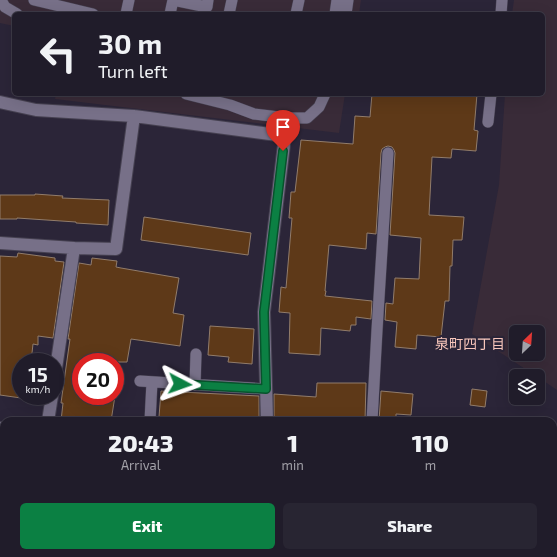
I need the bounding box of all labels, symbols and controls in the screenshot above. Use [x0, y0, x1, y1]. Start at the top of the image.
text: 30 m [98, 26, 162, 60]
icon: left [32, 28, 84, 80]
text: Turn left [98, 60, 168, 82]
pin [266, 110, 300, 151]
icon: arrive [272, 116, 294, 138]
north arrow [509, 325, 545, 361]
map controls [509, 325, 545, 405]
district label: 泉町四丁目 [435, 335, 505, 352]
speed limit sign: 20 [72, 353, 124, 405]
text: 15 [28, 362, 48, 386]
position arrow [159, 363, 201, 405]
button: layers [509, 369, 545, 405]
text: km/h [26, 383, 50, 395]
text: 20:43 [108, 428, 174, 457]
text: 1 [287, 428, 298, 457]
text: 110 [412, 428, 449, 457]
text: Arrival [121, 457, 161, 473]
text: min [282, 457, 304, 473]
text: m [425, 457, 436, 473]
button: Exit [20, 503, 275, 549]
button: Share [283, 503, 537, 549]

